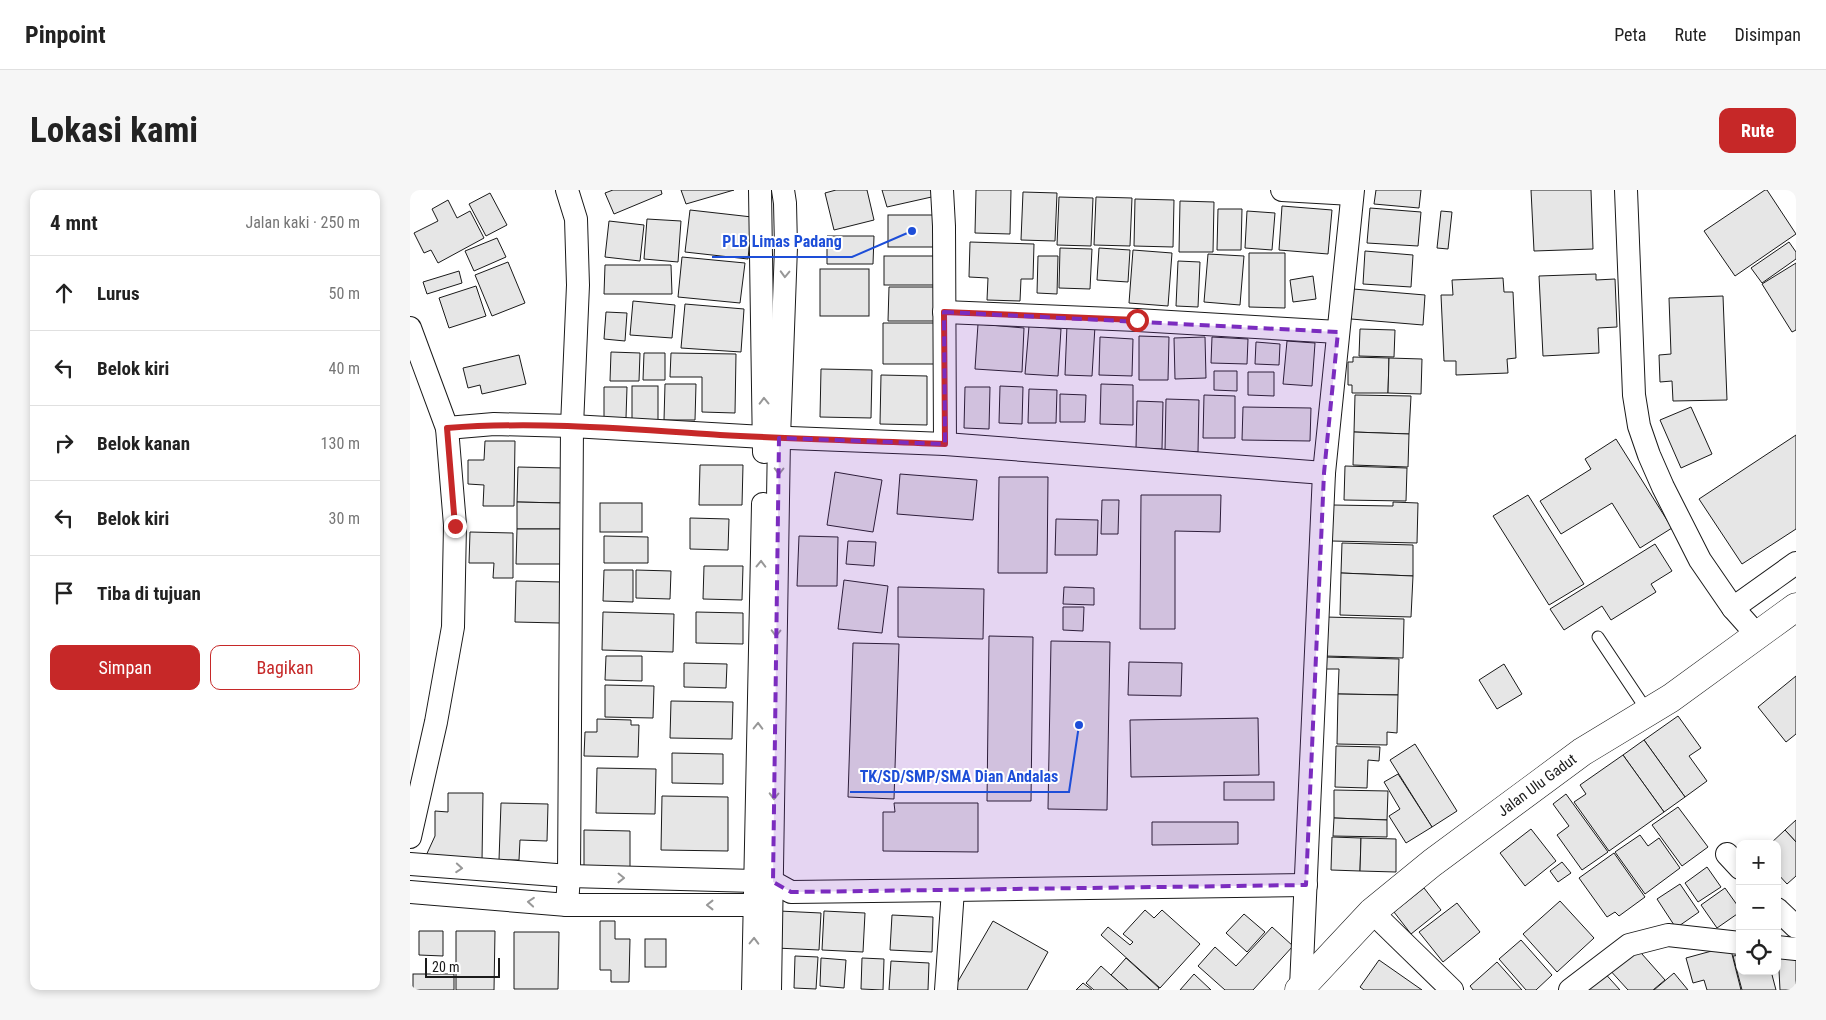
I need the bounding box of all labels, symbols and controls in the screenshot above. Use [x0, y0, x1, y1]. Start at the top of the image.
text: Pinpoint [25, 21, 106, 49]
text: Peta [1614, 24, 1646, 45]
text: Rute [1674, 24, 1706, 45]
text: Disimpan [1734, 24, 1801, 45]
button: Rute [1719, 108, 1796, 153]
text: Lokasi kami [30, 110, 198, 151]
text: 4 mnt [50, 211, 98, 235]
text: Jalan kaki · 250 m [245, 213, 360, 232]
callout: PLB Limas Padang [712, 226, 852, 257]
text: PLB Limas Padang [722, 232, 842, 251]
one-way arrow [780, 270, 790, 278]
icon: ahead [50, 279, 78, 307]
text: Lurus [97, 282, 140, 305]
text: 50 m [328, 284, 360, 303]
route start [1126, 309, 1149, 332]
icon: left [50, 354, 78, 382]
text: Belok kiri [97, 357, 169, 380]
text: 40 m [328, 359, 360, 378]
one-way arrow [759, 397, 769, 405]
icon: right [50, 429, 78, 457]
text: Belok kanan [97, 432, 190, 455]
text: 130 m [321, 434, 360, 453]
one-way arrow [774, 468, 784, 475]
icon: left [50, 504, 78, 532]
text: Belok kiri [97, 507, 169, 530]
text: 30 m [328, 509, 360, 528]
route end [444, 515, 467, 538]
one-way arrow [756, 560, 767, 568]
icon: arrive [50, 579, 78, 607]
text: Tiba di tujuan [97, 582, 201, 605]
one-way arrow [771, 630, 782, 638]
button: Simpan [50, 645, 200, 690]
button: Bagikan [210, 645, 360, 690]
one-way arrow [753, 722, 763, 730]
street label: Jalan Ulu Gadut [1494, 750, 1580, 820]
callout: TK/SD/SMP/SMA Dian Andalas [850, 761, 1069, 792]
text: TK/SD/SMP/SMA Dian Andalas [860, 767, 1058, 786]
one-way arrow [769, 792, 779, 800]
map controls [1736, 840, 1781, 975]
button: + [1736, 840, 1781, 885]
one-way arrow [455, 862, 463, 873]
one-way arrow [617, 872, 625, 883]
button: − [1736, 885, 1781, 930]
one-way arrow [526, 897, 534, 908]
one-way arrow [706, 900, 714, 910]
button: locate [1736, 930, 1781, 975]
one-way arrow [748, 937, 759, 945]
scale bar [425, 955, 500, 978]
text: 20 m [432, 959, 460, 975]

